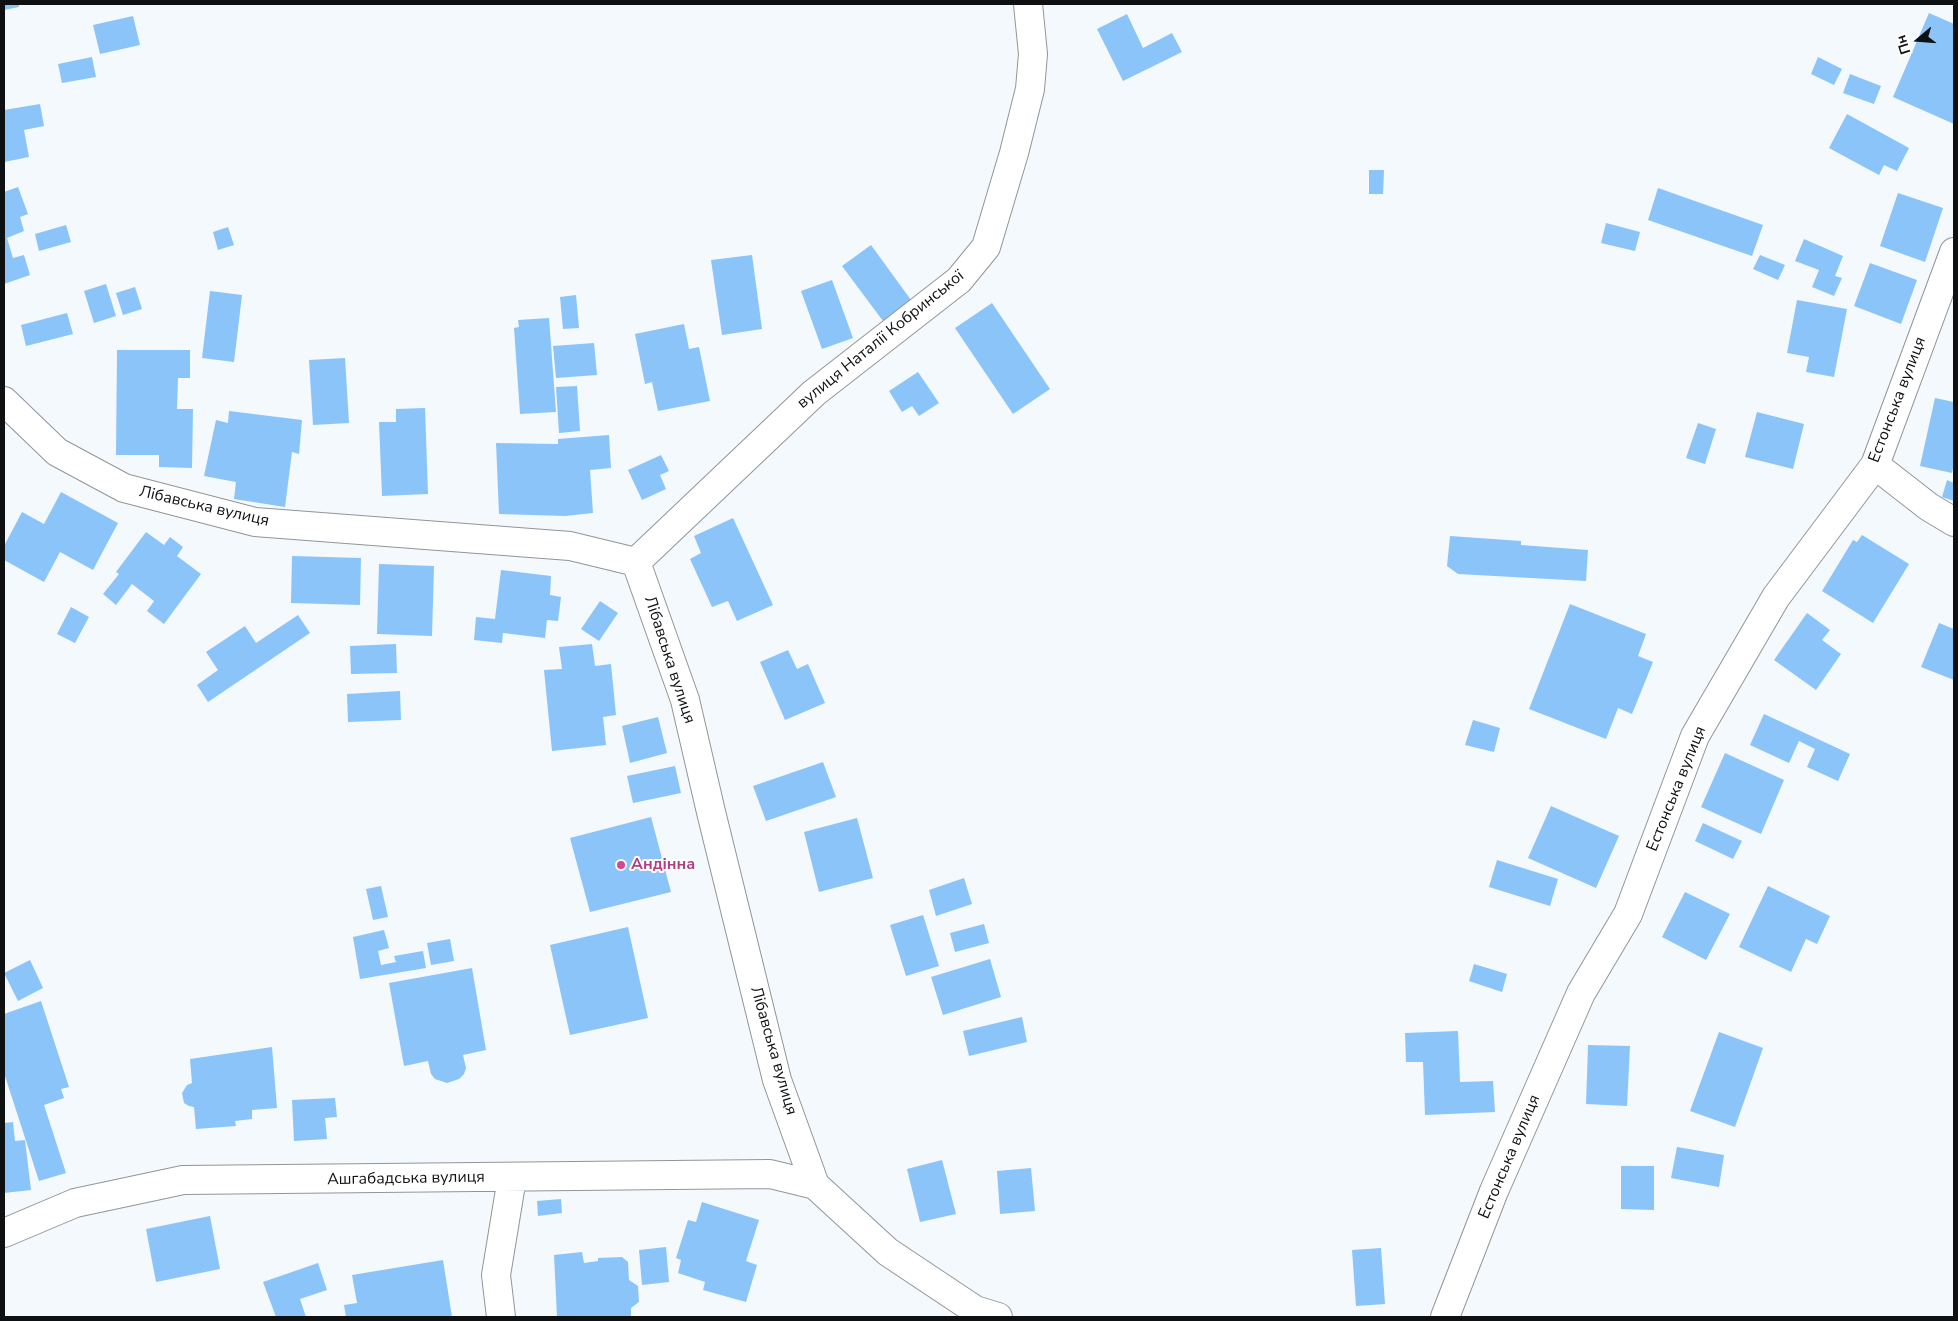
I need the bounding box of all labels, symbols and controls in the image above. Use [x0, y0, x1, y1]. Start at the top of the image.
north arrow [1893, 15, 1943, 65]
text: Пн [1891, 33, 1915, 57]
street label: вулиця Наталії Кобринської [794, 267, 968, 413]
street label: Естонська вулиця [1865, 334, 1931, 466]
street label: Лібавська вулиця [137, 483, 271, 531]
street label: Лібавська вулиця [639, 594, 699, 726]
street label: Естонська вулиця [1643, 724, 1711, 854]
place label: Андінна [631, 855, 695, 875]
marker: Андінна [615, 859, 627, 871]
street label: Лібавська вулиця [745, 985, 801, 1117]
street label: Естонська вулиця [1475, 1092, 1545, 1222]
street label: Ашгабадська вулиця [327, 1168, 485, 1190]

